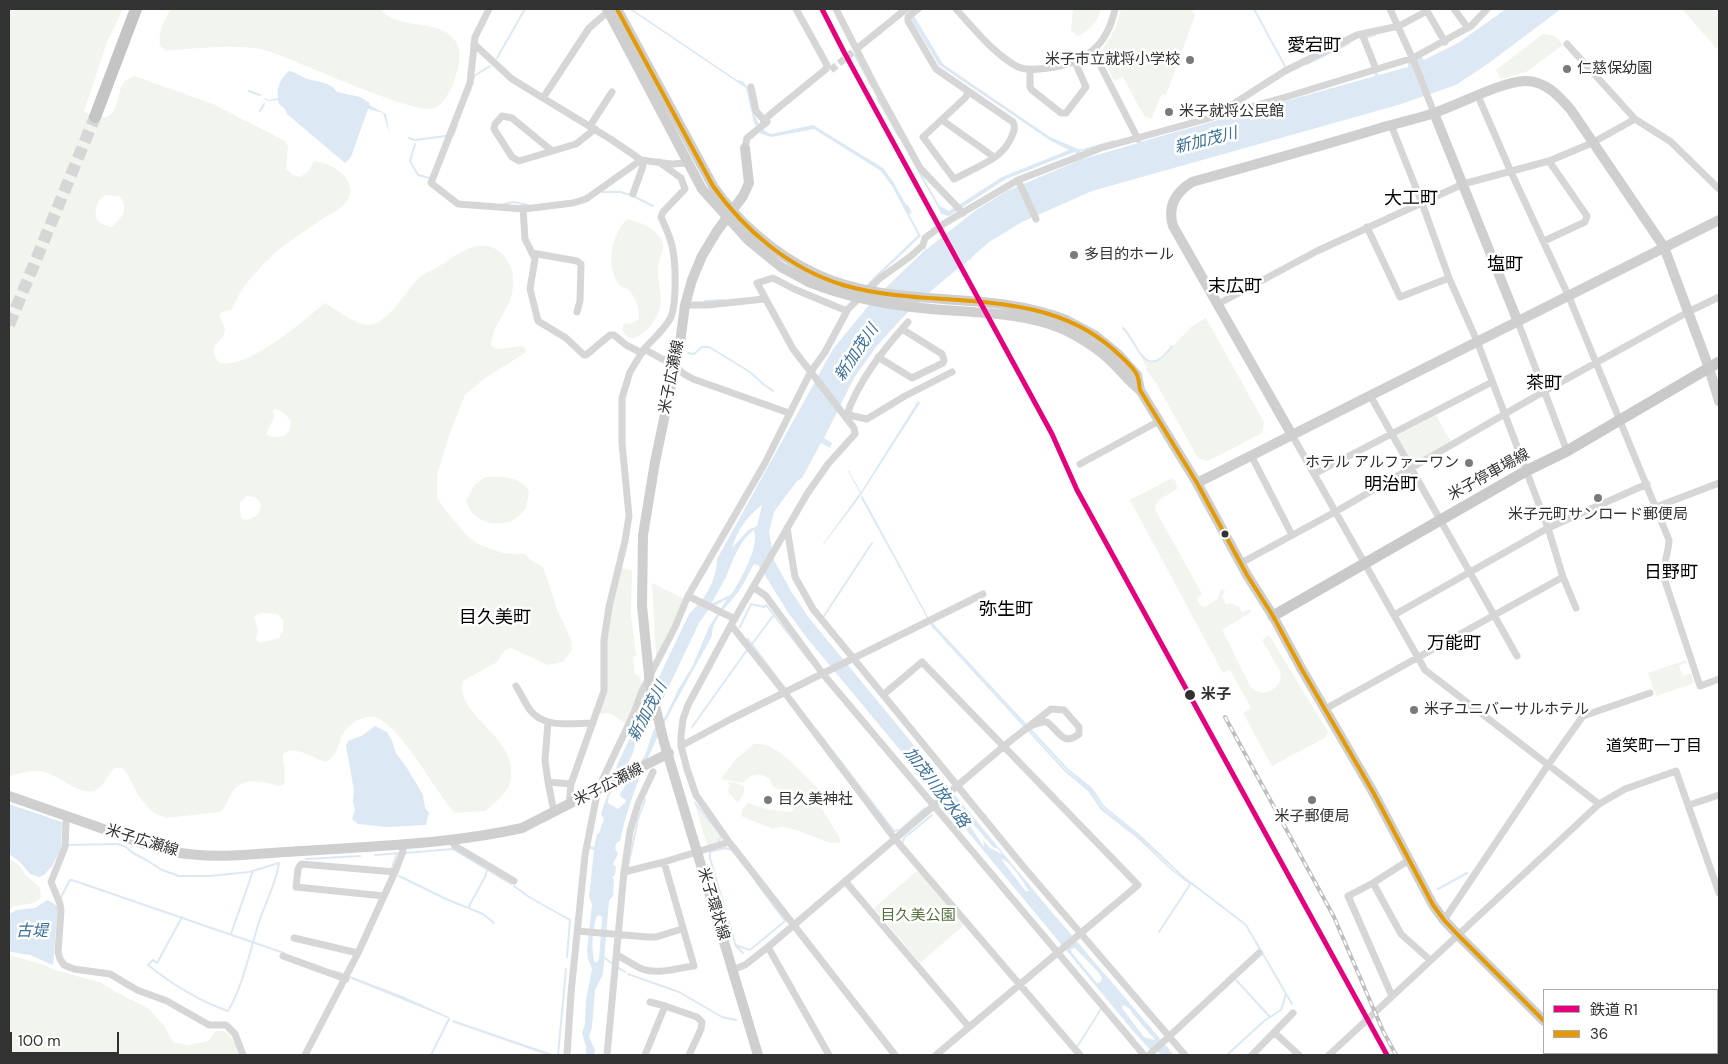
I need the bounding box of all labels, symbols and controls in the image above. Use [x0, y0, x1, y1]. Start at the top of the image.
district label: 愛宕町 [1287, 35, 1341, 57]
place label: 米子市立就将小学校 [1045, 51, 1180, 69]
marker: 米子市立就将小学校 [1184, 54, 1196, 66]
place label: 仁慈保幼園 [1577, 60, 1652, 78]
marker: 仁慈保幼園 [1561, 63, 1573, 75]
place label: 米子就将公民館 [1179, 103, 1284, 121]
marker: 米子就将公民館 [1163, 106, 1175, 118]
water label: 新加茂川 [1173, 124, 1239, 158]
district label: 大工町 [1384, 188, 1438, 210]
place label: 多目的ホール [1084, 246, 1174, 264]
marker: 多目的ホール [1068, 249, 1080, 261]
district label: 塩町 [1487, 254, 1523, 276]
district label: 末広町 [1208, 276, 1262, 298]
water label: 新加茂川 [831, 321, 883, 385]
street label: 米子広瀬線 [656, 338, 688, 416]
district label: 茶町 [1526, 373, 1562, 395]
street label: 米子停車場線 [1445, 445, 1533, 505]
place label: ホテル アルファーワン [1305, 454, 1459, 472]
marker: ホテル アルファーワン [1463, 457, 1475, 469]
district label: 明治町 [1364, 474, 1418, 496]
marker: 米子元町サンロード郵便局 [1592, 492, 1604, 504]
place label: 米子元町サンロード郵便局 [1508, 506, 1688, 524]
unlabelled marker [1220, 529, 1230, 539]
district label: 日野町 [1644, 562, 1698, 584]
district label: 弥生町 [979, 599, 1033, 621]
district label: 目久美町 [459, 607, 531, 629]
district label: 万能町 [1427, 633, 1481, 655]
water label: 新加茂川 [625, 679, 671, 745]
place label: 米子 [1201, 686, 1231, 704]
marker: 米子 [1183, 688, 1197, 702]
place label: 米子ユニバーサルホテル [1424, 701, 1589, 719]
marker: 米子ユニバーサルホテル [1408, 704, 1420, 716]
district label: 道笑町一丁目 [1606, 737, 1702, 757]
water label: 加茂川放水路 [899, 744, 973, 832]
street label: 米子広瀬線 [572, 760, 646, 810]
place label: 目久美神社 [778, 791, 853, 809]
marker: 目久美神社 [762, 794, 774, 806]
marker: 米子郵便局 [1306, 794, 1318, 806]
place label: 米子郵便局 [1275, 808, 1349, 826]
street label: 米子広瀬線 [104, 821, 180, 861]
street label: 米子環状線 [693, 866, 733, 942]
park label: 目久美公園 [881, 907, 955, 925]
water label: 古堤 [16, 922, 48, 942]
legend [1543, 989, 1718, 1054]
text: 鉄道 R1 [1590, 1000, 1638, 1020]
scale bar [12, 1022, 121, 1054]
text: 36 [1590, 1024, 1608, 1044]
text: 100 m [18, 1031, 61, 1051]

